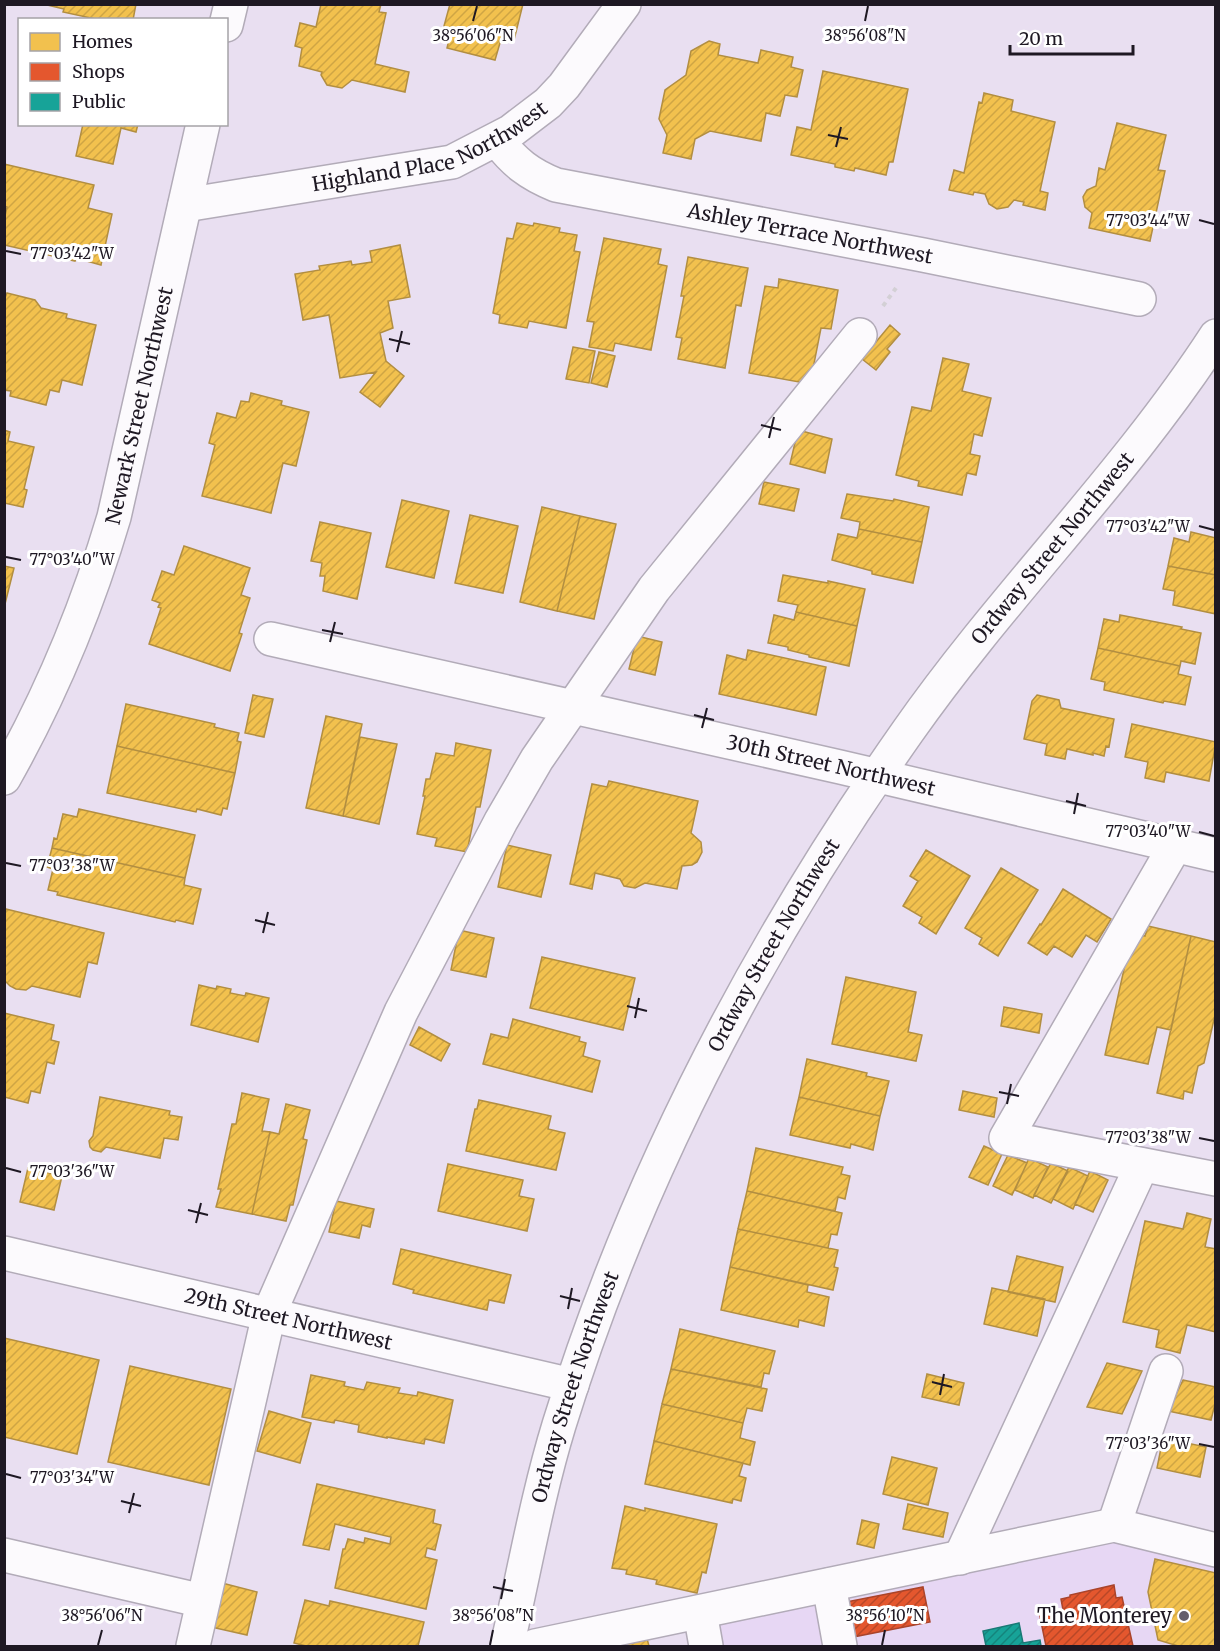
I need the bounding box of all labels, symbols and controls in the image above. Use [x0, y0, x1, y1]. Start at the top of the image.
legend [18, 18, 228, 126]
scale bar [1010, 18, 1133, 56]
text: 38°56'06"N [432, 26, 514, 45]
text: 38°56'08"N [824, 26, 906, 45]
text: 20 m [1019, 27, 1063, 50]
text: Homes [72, 30, 133, 53]
text: Shops [72, 60, 125, 83]
text: Public [72, 90, 126, 113]
street label: Highland Place Northwest [310, 95, 552, 196]
street label: Ashley Terrace Northwest [685, 197, 935, 269]
text: 77°03'44"W [1106, 211, 1191, 230]
text: 77°03'42"W [30, 244, 115, 263]
street label: Newark Street Northwest [100, 284, 178, 527]
street label: Ordway Street Northwest [965, 447, 1139, 649]
text: 77°03'42"W [1106, 517, 1191, 536]
text: 77°03'40"W [29, 550, 116, 569]
street label: 30th Street Northwest [724, 729, 938, 801]
text: 77°03'40"W [1105, 822, 1192, 841]
street label: Ordway Street Northwest [702, 834, 845, 1056]
text: 77°03'38"W [29, 856, 116, 875]
text: 77°03'38"W [1105, 1128, 1192, 1147]
text: 77°03'36"W [30, 1162, 115, 1181]
street label: Ordway Street Northwest [526, 1267, 624, 1505]
street label: 29th Street Northwest [182, 1282, 395, 1355]
text: 77°03'36"W [1106, 1434, 1191, 1453]
text: 77°03'34"W [30, 1468, 115, 1487]
place label: The Monterey [1037, 1603, 1172, 1628]
text: 38°56'06"N [61, 1606, 143, 1625]
text: 38°56'08"N [452, 1606, 534, 1625]
text: 38°56'10"N [845, 1606, 925, 1625]
marker: The Monterey [1177, 1609, 1191, 1623]

